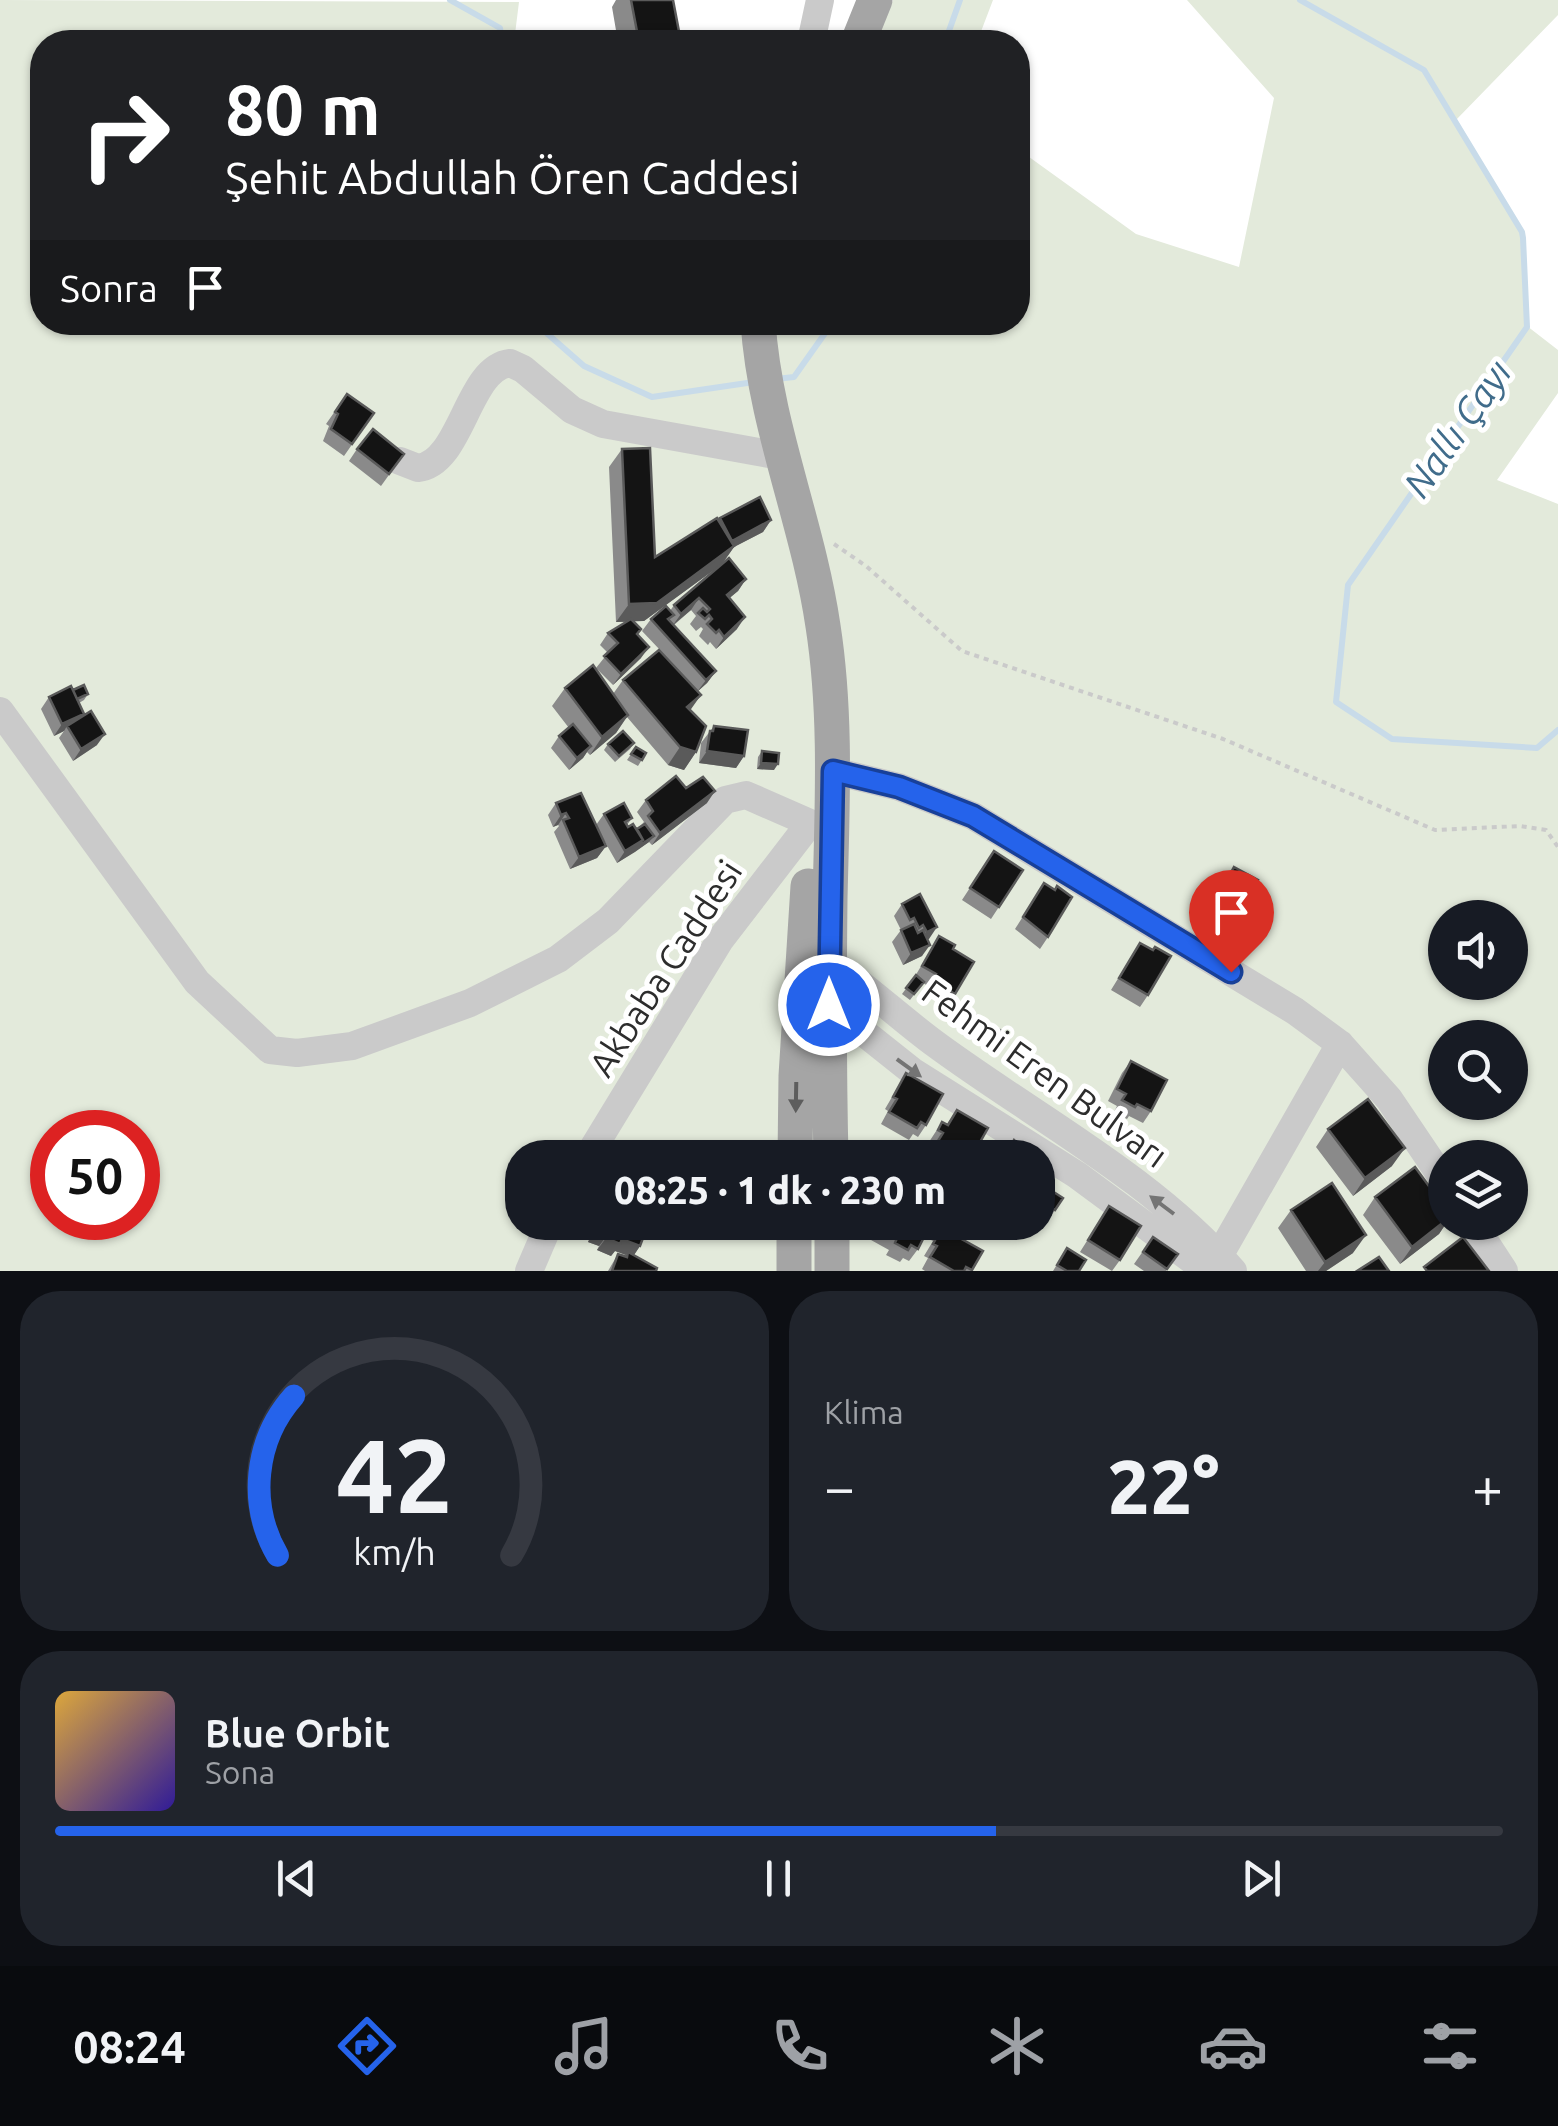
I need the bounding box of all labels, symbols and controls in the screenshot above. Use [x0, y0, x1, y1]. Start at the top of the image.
icon: right [60, 70, 190, 200]
text: 80 m [225, 70, 381, 148]
text: Şehit Abdullah Ören Caddesi [225, 152, 800, 203]
icon: arrive [178, 260, 233, 315]
text: Sonra [60, 267, 158, 309]
water label: Nallı Çayı [1395, 352, 1519, 504]
street label: Akbaba Caddesi [580, 853, 750, 1083]
pin [1189, 870, 1274, 973]
icon: arrive [1204, 885, 1259, 940]
map controls [1428, 900, 1528, 1240]
button: sound [1428, 900, 1528, 1000]
position arrow [777, 953, 881, 1057]
street label: Fehmi Eren Bulvarı [915, 971, 1175, 1175]
button: search [1428, 1020, 1528, 1120]
one-way arrow [896, 1058, 922, 1077]
one-way arrow [788, 1082, 804, 1114]
speed limit sign: 50 [30, 1110, 160, 1240]
button: layers [1428, 1140, 1528, 1240]
text: 08:25 · 1 dk · 230 m [614, 1169, 946, 1211]
one-way arrow [1149, 1196, 1175, 1216]
text: Klima [824, 1394, 904, 1430]
text: 42 [336, 1416, 453, 1533]
text: 22° [1108, 1444, 1219, 1528]
text: − [824, 1456, 855, 1517]
text: + [1472, 1456, 1503, 1517]
text: km/h [353, 1532, 436, 1572]
text: Blue Orbit [205, 1712, 390, 1754]
text: Sona [205, 1754, 275, 1790]
icon: previous [269, 1851, 324, 1906]
icon: pause [751, 1851, 806, 1906]
icon: next [1234, 1851, 1289, 1906]
icon: directions [332, 2011, 402, 2081]
icon: music [549, 2011, 619, 2081]
icon: phone [765, 2011, 835, 2081]
icon: climate [982, 2011, 1052, 2081]
icon: car [1198, 2011, 1268, 2081]
icon: filters [1415, 2011, 1485, 2081]
text: 08:24 [73, 2021, 186, 2072]

